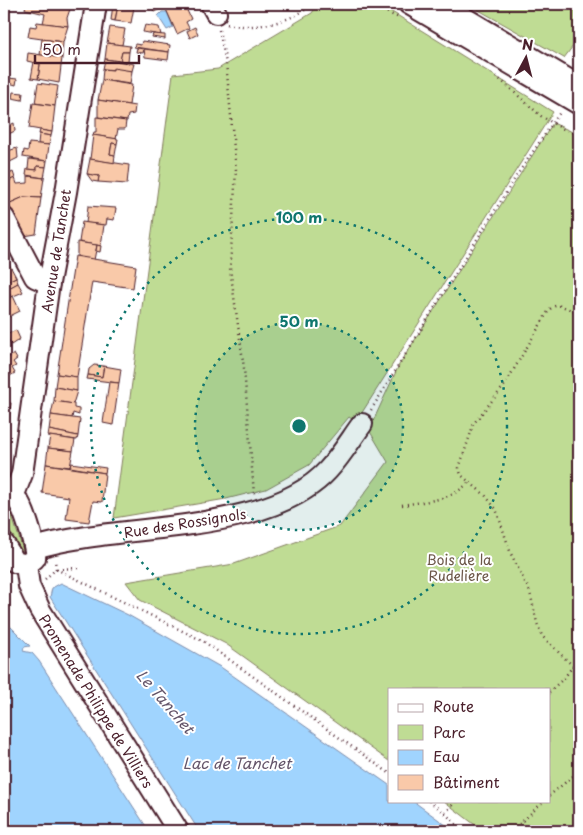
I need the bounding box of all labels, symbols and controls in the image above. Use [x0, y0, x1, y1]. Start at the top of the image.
scale bar [35, 32, 139, 64]
north arrow [500, 32, 550, 82]
text: N [521, 34, 534, 56]
text: 50 m [42, 37, 81, 60]
street label: Avenue de Tanchet [36, 187, 76, 314]
text: 100 m [276, 205, 322, 228]
text: 50 m [280, 309, 318, 332]
centre of rings [290, 417, 308, 435]
street label: Rue des Rossignols [122, 503, 248, 543]
park label: Bois de la Rudelière [426, 549, 492, 586]
street label: Promenade Philippe de Villiers [34, 610, 158, 792]
water label: Le Tanchet [132, 664, 202, 740]
legend [388, 688, 550, 802]
text: Route [433, 694, 474, 717]
text: Parc [433, 720, 466, 743]
text: Eau [433, 744, 460, 767]
water label: Lac de Tanchet [183, 751, 293, 774]
text: Bâtiment [433, 770, 500, 793]

